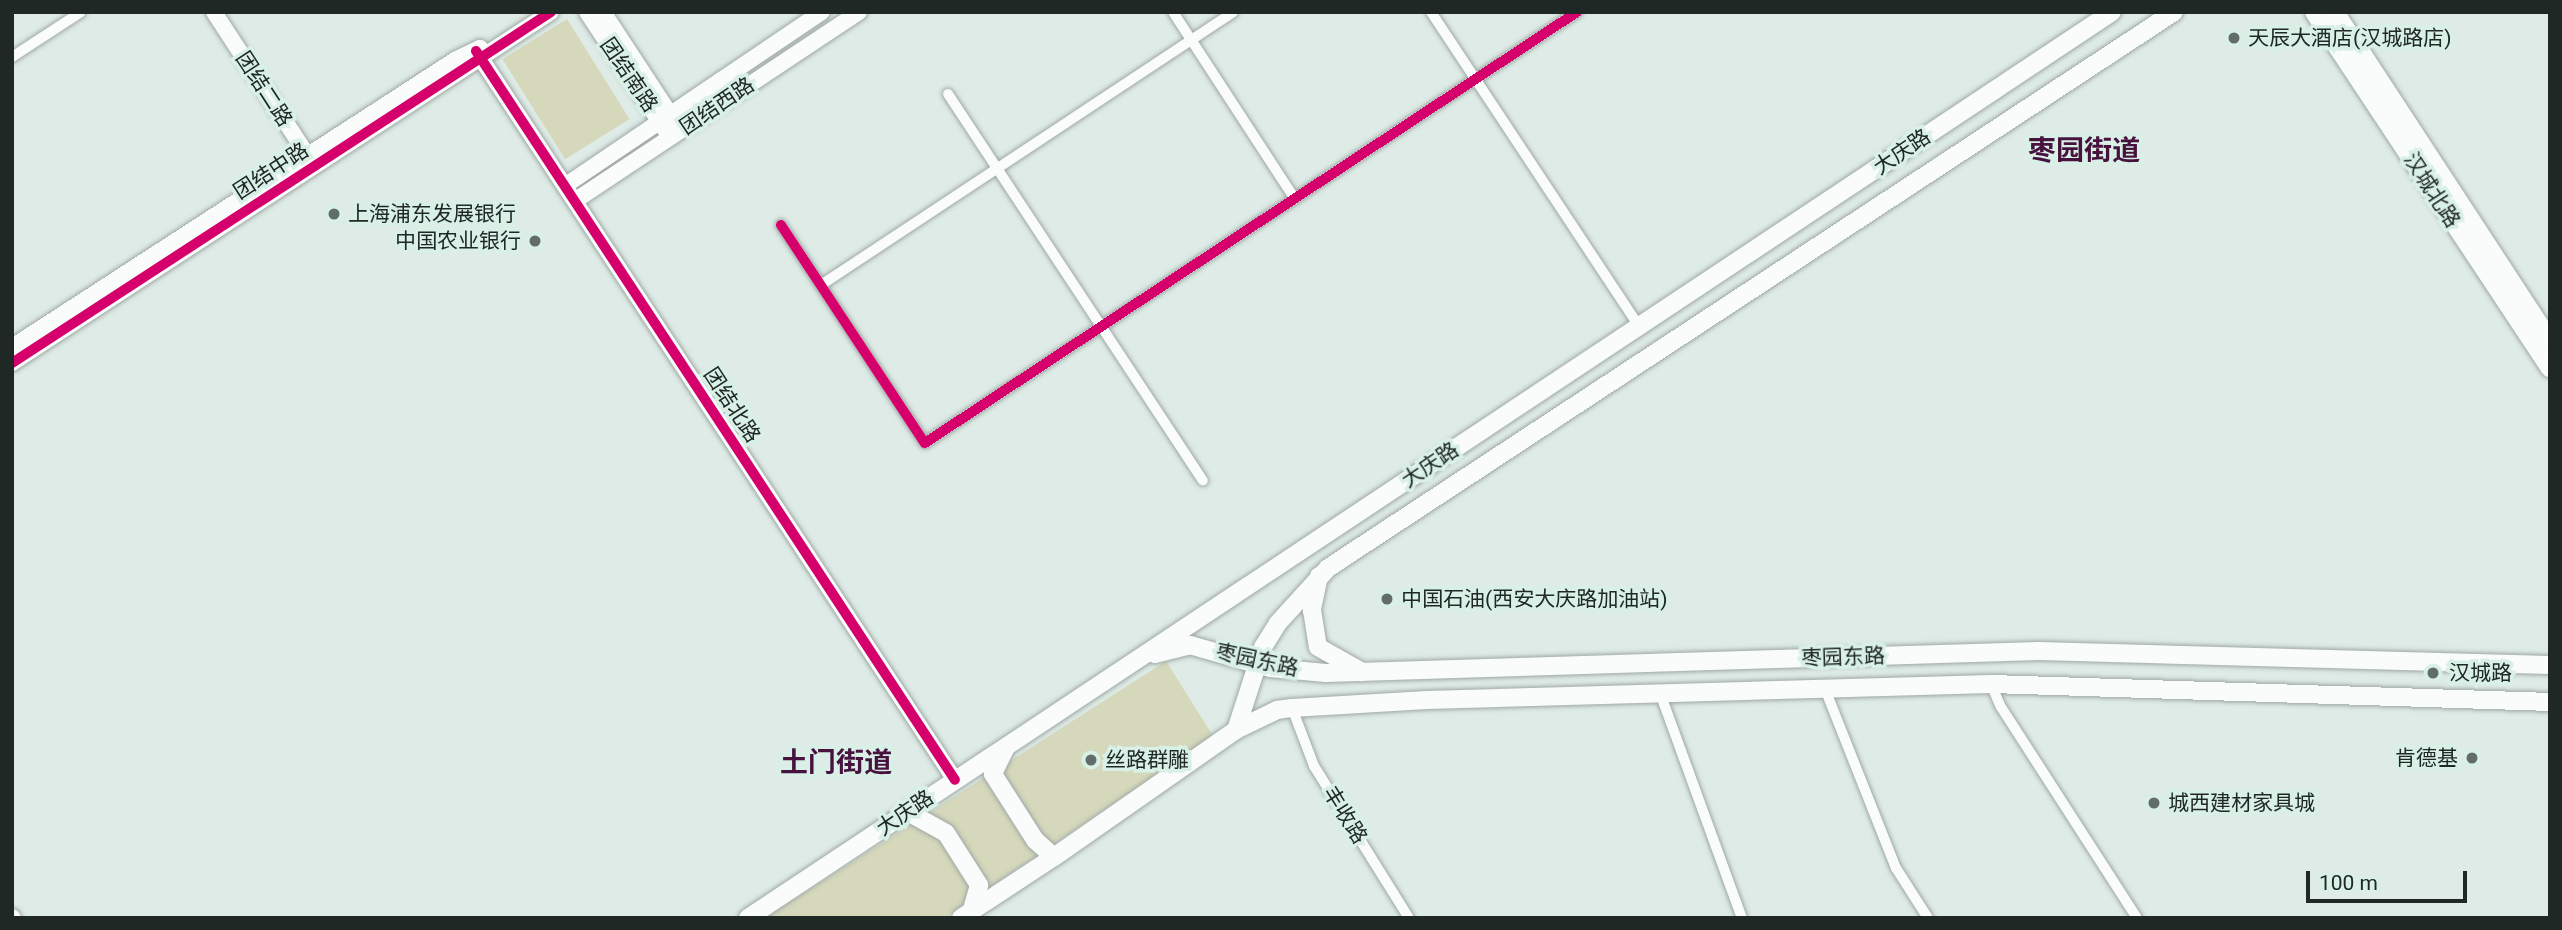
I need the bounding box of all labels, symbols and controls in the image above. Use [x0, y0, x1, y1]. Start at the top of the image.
place label: 天辰大酒店(汉城路店) [2248, 25, 2451, 51]
marker: 天辰大酒店(汉城路店) [2226, 30, 2242, 46]
street label: 团结南路 [595, 33, 663, 117]
street label: 团结二路 [231, 47, 297, 131]
street label: 团结西路 [675, 72, 759, 140]
street label: 大庆路 [1869, 124, 1935, 180]
district label: 枣园街道 [2028, 134, 2140, 168]
street label: 团结中路 [229, 138, 313, 204]
street label: 汉城北路 [2399, 148, 2465, 232]
place label: 上海浦东发展银行 [348, 201, 516, 227]
marker: 上海浦东发展银行 [326, 206, 342, 222]
place label: 中国农业银行 [395, 228, 521, 254]
marker: 中国农业银行 [527, 233, 543, 249]
street label: 团结北路 [699, 363, 765, 447]
street label: 大庆路 [1397, 437, 1463, 493]
place label: 中国石油(西安大庆路加油站) [1401, 586, 1667, 612]
marker: 中国石油(西安大庆路加油站) [1379, 591, 1395, 607]
street label: 枣园东路 [1213, 639, 1301, 681]
street label: 枣园东路 [1801, 643, 1885, 671]
place label: 汉城路 [2449, 660, 2512, 686]
marker: 汉城路 [2423, 663, 2443, 683]
place label: 肯德基 [2395, 745, 2458, 771]
district label: 土门街道 [780, 746, 892, 780]
place label: 丝路群雕 [1105, 747, 1189, 773]
marker: 肯德基 [2464, 750, 2480, 766]
marker: 丝路群雕 [1083, 752, 1099, 768]
street label: 丰收路 [1318, 782, 1372, 848]
street label: 大庆路 [872, 785, 938, 841]
place label: 城西建材家具城 [2168, 790, 2315, 816]
marker: 城西建材家具城 [2146, 795, 2162, 811]
scale bar [2310, 856, 2471, 900]
text: 100 m [2319, 871, 2378, 895]

